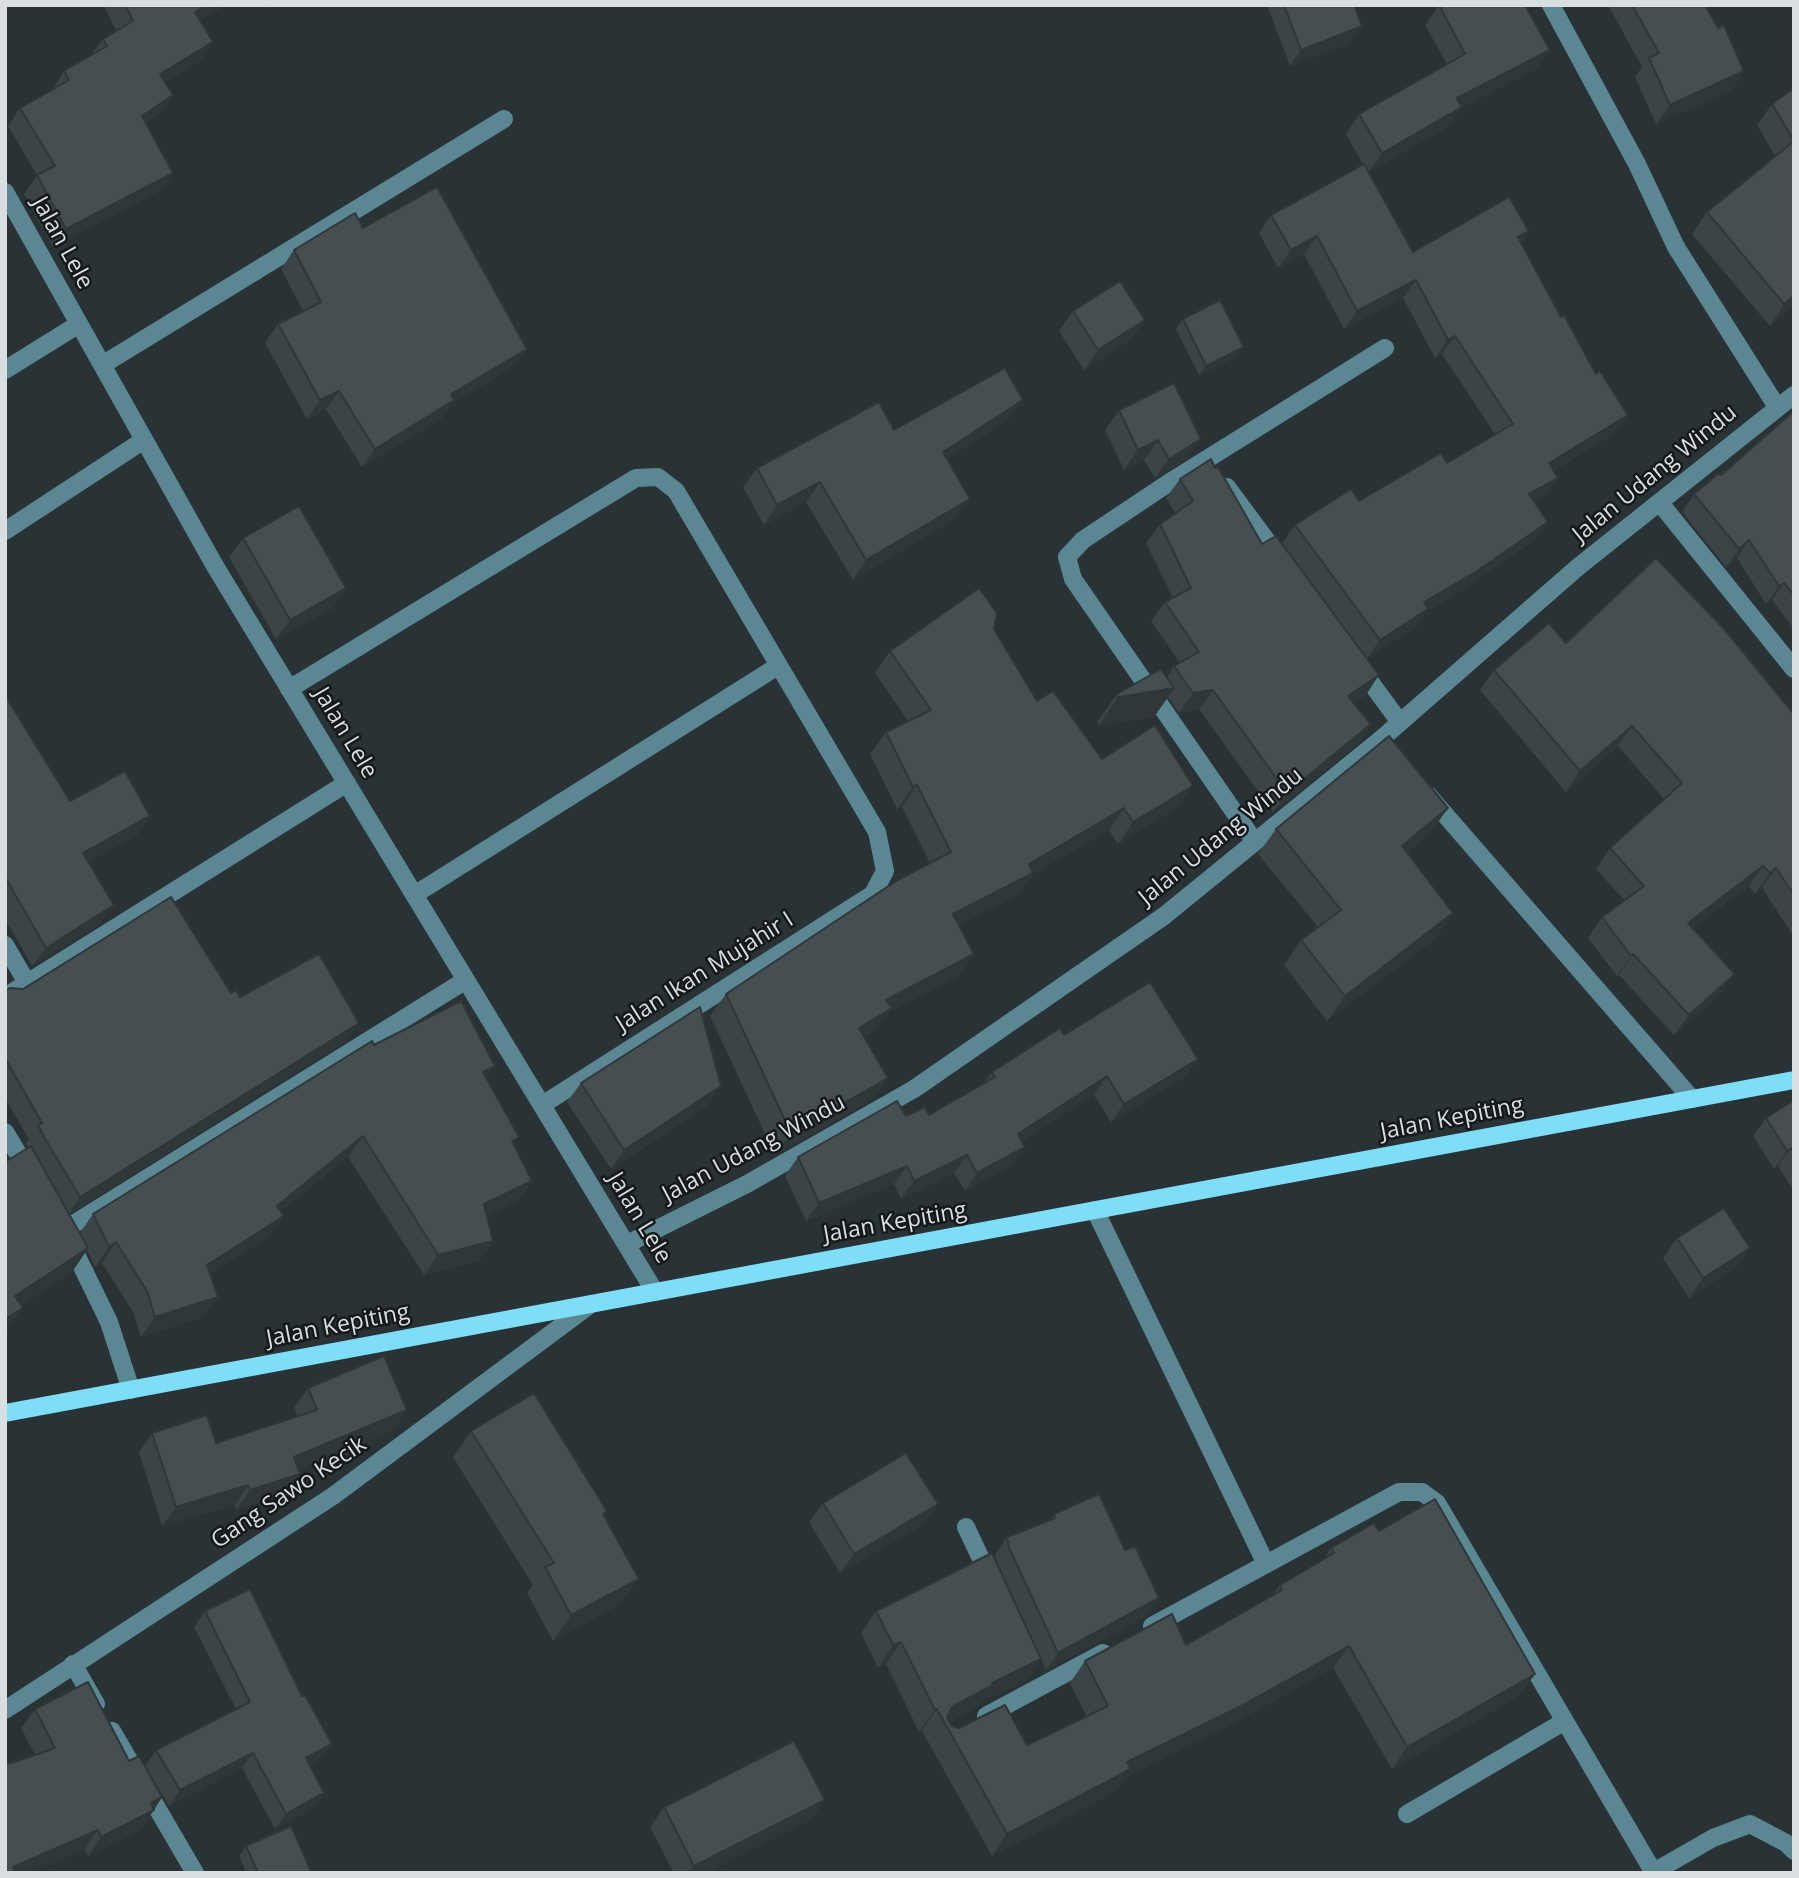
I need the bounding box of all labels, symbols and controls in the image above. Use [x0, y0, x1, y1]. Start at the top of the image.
street label: Jalan Lele [25, 192, 99, 294]
street label: Jalan Udang Windu [1567, 399, 1743, 549]
street label: Jalan Lele [307, 682, 383, 784]
street label: Jalan Udang Windu [1133, 762, 1309, 912]
street label: Jalan Ikan Mujahir I [611, 906, 799, 1038]
street label: Jalan Udang Windu [658, 1089, 850, 1209]
street label: Jalan Kepiting [1378, 1092, 1526, 1146]
street label: Jalan Lele [601, 1167, 677, 1269]
street label: Jalan Kepiting [821, 1197, 969, 1249]
street label: Jalan Kepiting [264, 1299, 412, 1353]
street label: Gang Sawo Kecik [206, 1431, 372, 1555]

